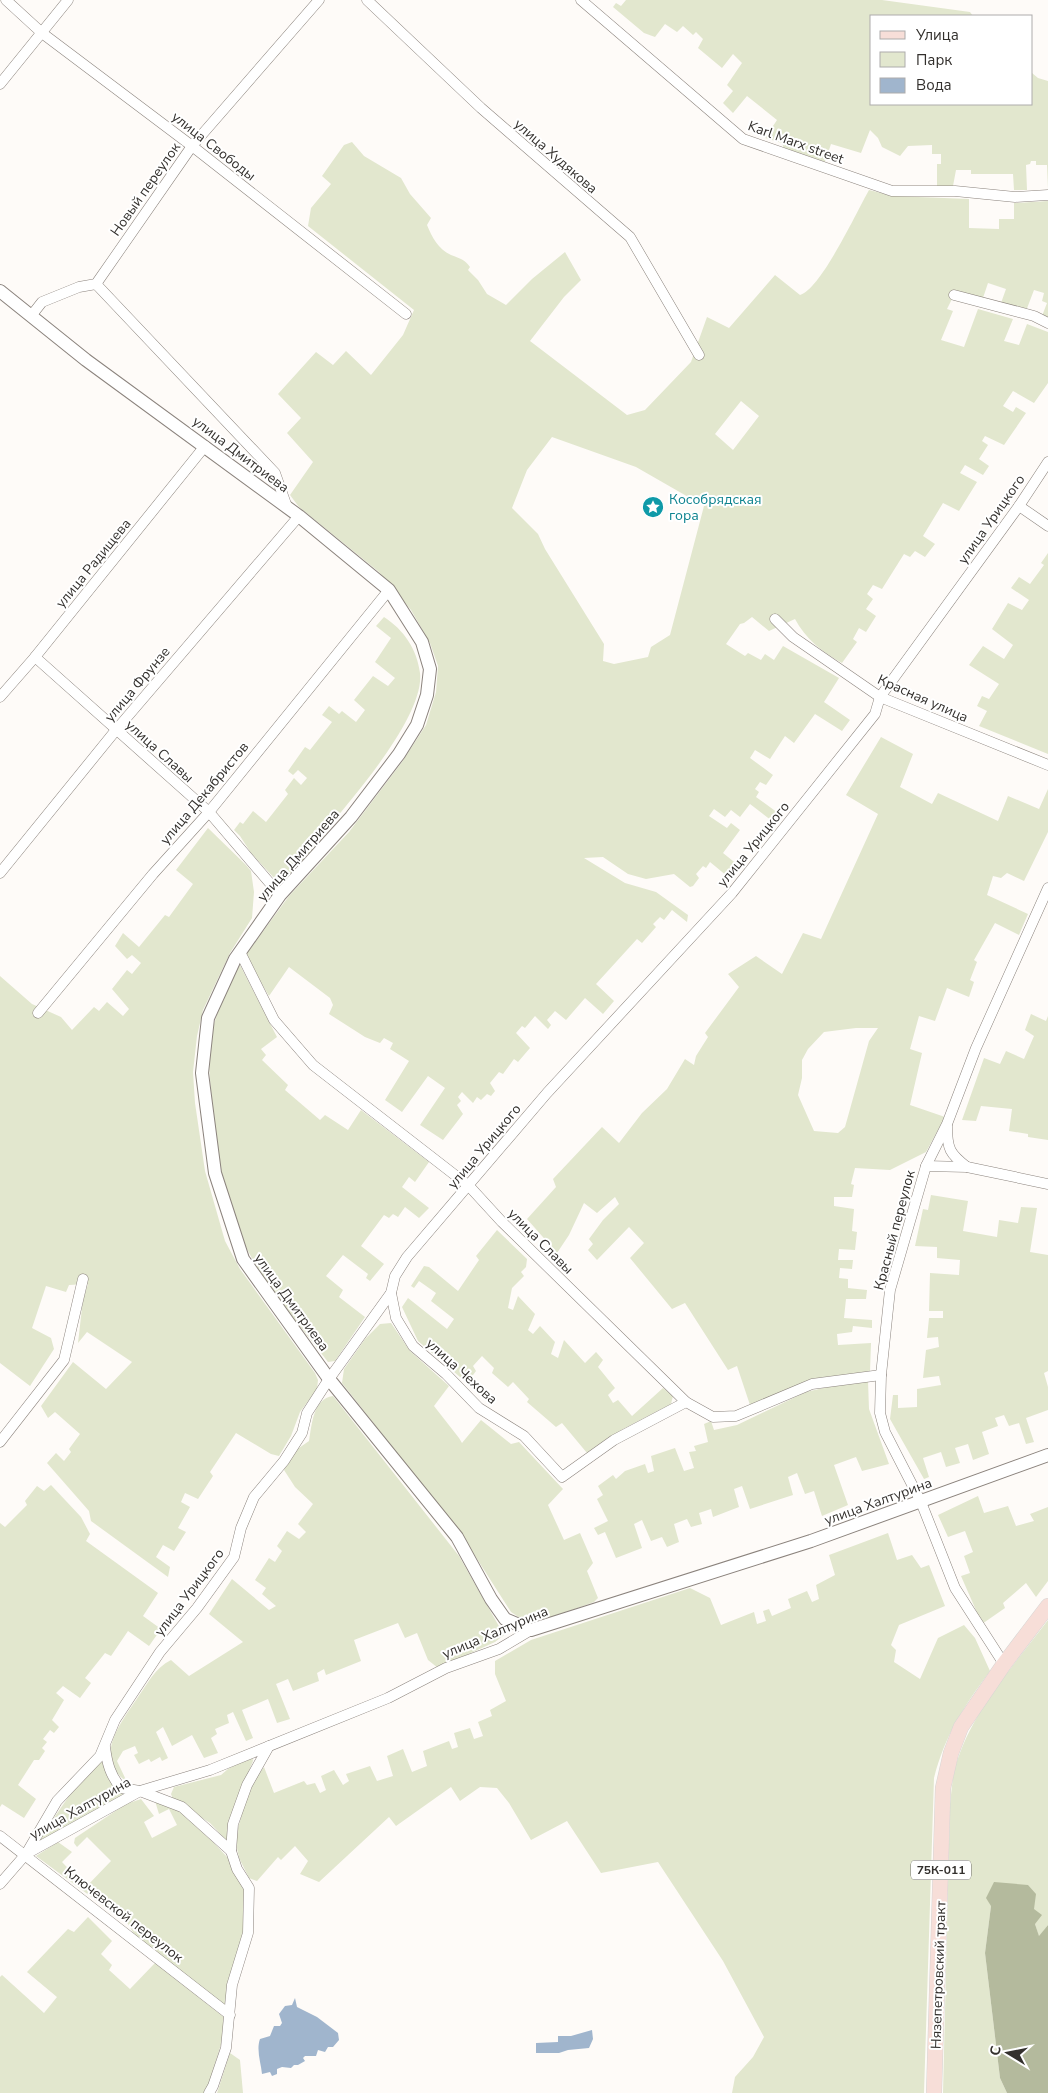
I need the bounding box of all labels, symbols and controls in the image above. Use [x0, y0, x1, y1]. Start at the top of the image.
legend [870, 15, 1033, 105]
text: Улица [915, 25, 959, 45]
text: Парк [916, 50, 952, 70]
text: Вода [916, 75, 952, 95]
street label: улица Свободы [168, 108, 260, 185]
street label: улица Худякова [510, 115, 601, 198]
street label: Karl Marx street [745, 116, 846, 169]
street label: Новый переулок [106, 138, 185, 240]
street label: улица Дмитриева [188, 412, 293, 497]
street label: улица Урицкого [953, 471, 1029, 568]
place label: Кособрядская гора [669, 490, 762, 525]
place icon: Кособрядская гора [641, 495, 665, 519]
street label: улица Радищева [51, 515, 135, 612]
street label: улица Фрунзе [100, 643, 174, 726]
street label: Красная улица [874, 670, 971, 727]
street label: улица Славы [122, 716, 198, 787]
street label: улица Декабристов [156, 738, 253, 849]
street label: улица Урицкого [713, 797, 794, 891]
street label: улица Дмитриева [253, 805, 344, 905]
street label: улица Урицкого [443, 1100, 525, 1193]
street label: Красный переулок [869, 1167, 920, 1292]
street label: улица Славы [504, 1204, 578, 1278]
street label: улица Дмитриева [250, 1250, 334, 1355]
street label: улица Чехова [422, 1334, 501, 1409]
street label: улица Халтурина [822, 1473, 935, 1530]
street label: улица Урицкого [150, 1545, 229, 1640]
street label: улица Халтурина [439, 1602, 551, 1663]
street label: улица Халтурина [26, 1773, 134, 1844]
road number: 75К-011 [911, 1860, 971, 1880]
street label: Ключевской переулок [60, 1862, 188, 1967]
street label: Нязепетровский тракт [926, 1900, 951, 2049]
north arrow [983, 2028, 1033, 2078]
text: С [986, 2044, 1006, 2057]

